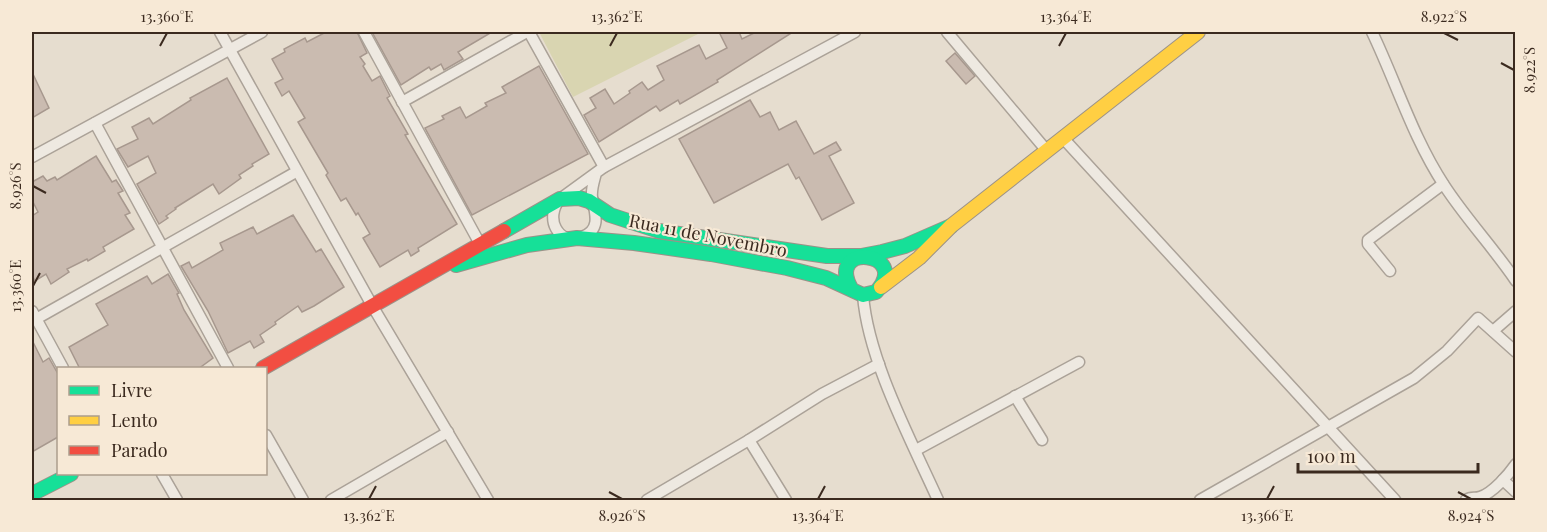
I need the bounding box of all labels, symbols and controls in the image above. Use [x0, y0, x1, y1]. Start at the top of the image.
text: 13.360°E [140, 6, 194, 26]
text: 13.362°E [591, 6, 643, 26]
text: 13.364°E [1040, 6, 1092, 26]
text: 8.922°S [1421, 6, 1467, 26]
text: 8.922°S [1519, 47, 1539, 93]
text: 8.926°S [5, 162, 25, 210]
street label: Rua 11 de Novembro [627, 208, 789, 262]
text: 13.360°E [5, 259, 25, 313]
legend [57, 367, 267, 475]
text: Livre [111, 378, 152, 402]
text: Lento [111, 408, 158, 432]
scale bar [1298, 436, 1478, 474]
text: Parado [111, 438, 168, 462]
text: 100 m [1307, 444, 1356, 468]
text: 13.362°E [343, 505, 395, 525]
text: 8.926°S [598, 505, 646, 525]
text: 13.364°E [792, 505, 844, 525]
text: 13.366°E [1241, 505, 1293, 525]
text: 8.924°S [1448, 505, 1494, 525]

